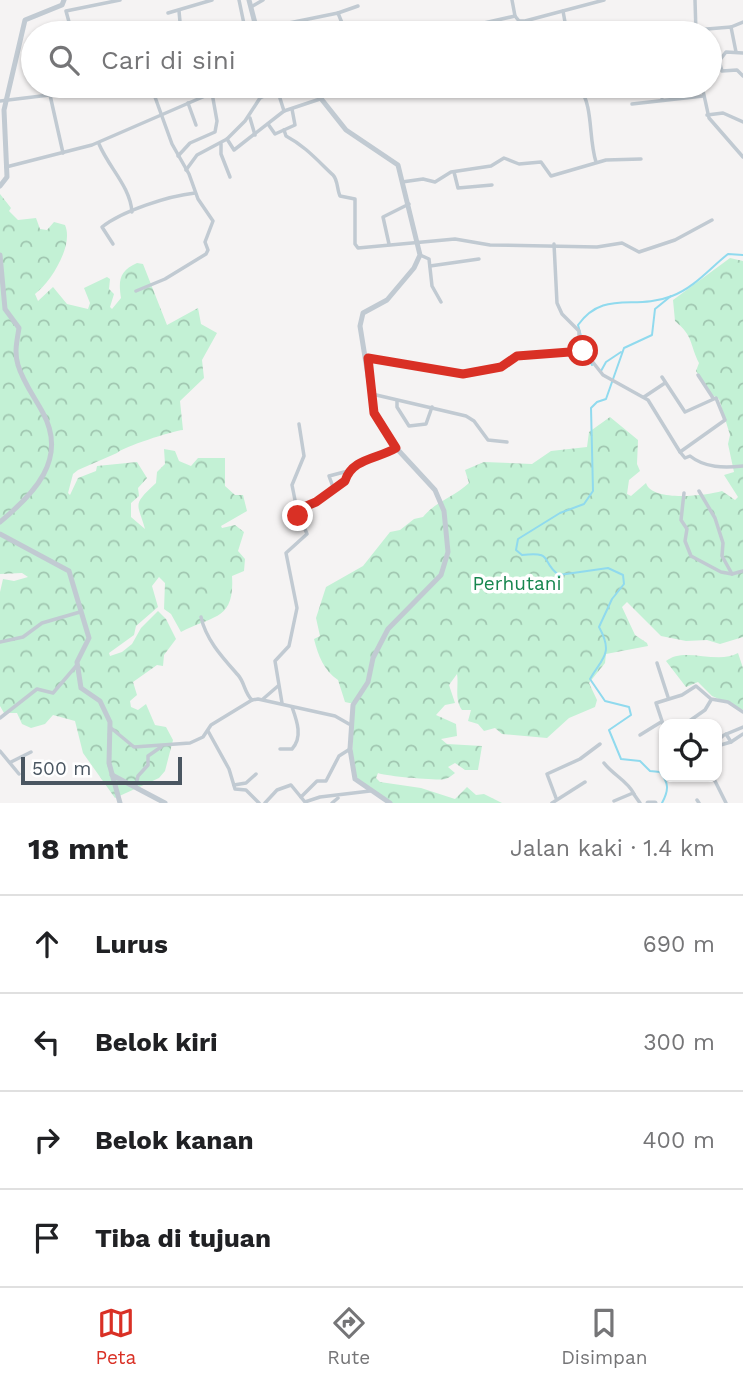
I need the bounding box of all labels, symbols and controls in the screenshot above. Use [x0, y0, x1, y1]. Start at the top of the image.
search box [21, 21, 722, 98]
icon: search [45, 41, 83, 79]
text: Cari di sini [101, 45, 236, 75]
route start [567, 335, 598, 366]
route end [282, 500, 313, 531]
park label: Perhutani [472, 572, 562, 595]
map controls [659, 719, 722, 782]
button: locate [659, 719, 722, 782]
scale bar [21, 754, 182, 786]
text: 500 m [32, 757, 91, 780]
text: 18 mnt [28, 831, 128, 866]
text: Jalan kaki · 1.4 km [510, 835, 715, 862]
icon: ahead [28, 925, 66, 963]
text: Lurus [95, 929, 168, 959]
text: 690 m [643, 931, 715, 958]
icon: left [28, 1023, 66, 1061]
text: Belok kiri [95, 1027, 218, 1057]
text: 300 m [643, 1029, 715, 1056]
icon: right [28, 1121, 66, 1159]
text: Belok kanan [95, 1125, 254, 1155]
text: 400 m [643, 1127, 715, 1154]
icon: arrive [28, 1219, 66, 1257]
text: Tiba di tujuan [95, 1223, 271, 1253]
tab: Peta [95, 1304, 136, 1369]
tab: Rute [327, 1304, 370, 1369]
tab: Disimpan [561, 1304, 648, 1369]

